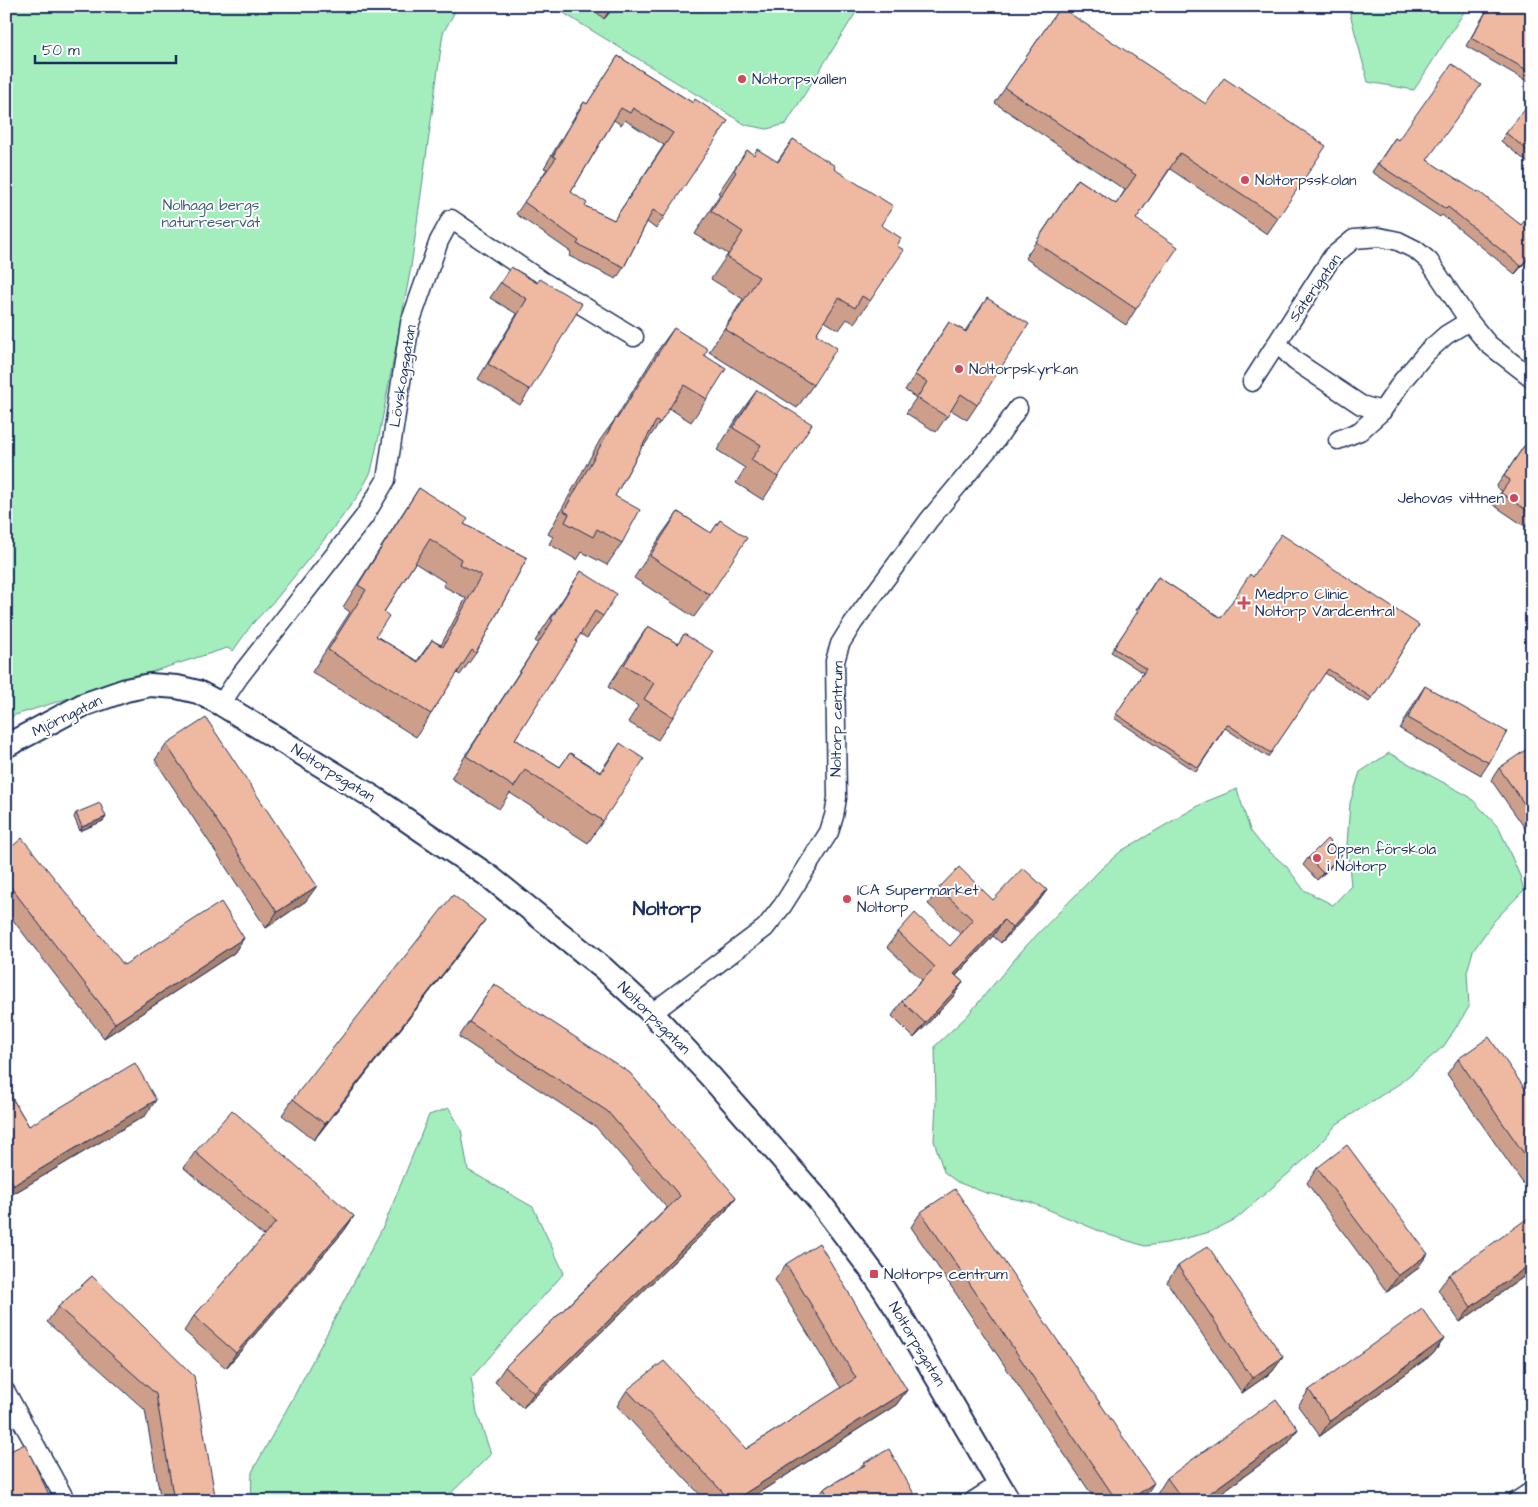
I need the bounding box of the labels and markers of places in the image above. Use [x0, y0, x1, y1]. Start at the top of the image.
place label: Noltorpsvallen [752, 69, 847, 90]
marker: Noltorpsvallen [736, 73, 748, 85]
place label: Noltorpsskolan [1255, 170, 1357, 191]
marker: Noltorpsskolan [1239, 174, 1251, 186]
place label: Noltorpskyrkan [969, 359, 1078, 381]
marker: Noltorpskyrkan [953, 363, 965, 375]
place label: Jehovas vittnen [1398, 488, 1504, 509]
marker: Jehovas vittnen [1508, 492, 1520, 504]
place label: Medpro Clinic Noltorp Vårdcentral [1255, 584, 1395, 622]
marker: Medpro Clinic Noltorp Vårdcentral [1237, 596, 1251, 610]
place label: Öppen förskola i Noltorp [1327, 839, 1437, 877]
marker: Öppen förskola i Noltorp [1311, 852, 1323, 864]
place label: ICA Supermarket Noltorp [857, 880, 978, 918]
marker: ICA Supermarket Noltorp [841, 893, 853, 905]
place label: Noltorps centrum [884, 1264, 1008, 1285]
marker: Noltorps centrum [868, 1268, 880, 1280]

